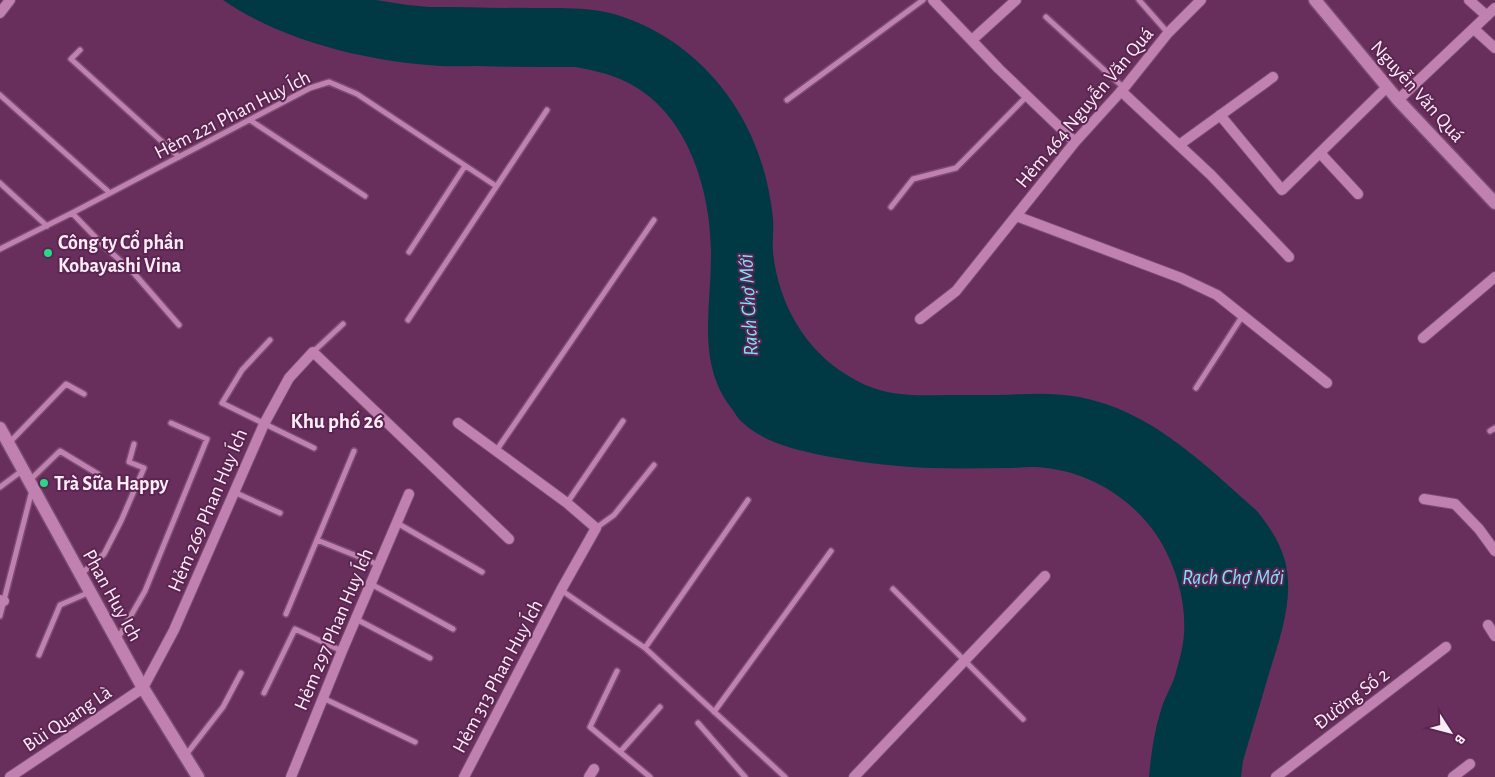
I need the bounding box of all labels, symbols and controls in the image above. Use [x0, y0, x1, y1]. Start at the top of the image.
street label: Hẻm 464 Nguyễn Văn Quá [1012, 24, 1158, 192]
street label: Nguyễn Văn Quá [1367, 37, 1468, 146]
street label: Hẻm 221 Phan Huy Ích [151, 66, 314, 163]
place label: Công ty Cổ phần Kobayashi Vina [58, 229, 184, 276]
marker: Công ty Cổ phần Kobayashi Vina [42, 247, 54, 259]
water label: Rạch Chợ Mới [735, 253, 762, 357]
district label: Khu phố 26 [290, 410, 384, 432]
street label: Hẻm 269 Phan Huy Ích [164, 426, 251, 595]
place label: Trà Sữa Happy [54, 474, 169, 494]
marker: Trà Sữa Happy [38, 477, 50, 489]
street label: Hẻm 297 Phan Huy Ích [290, 545, 377, 713]
street label: Phan Huy Ich [79, 546, 146, 645]
water label: Rạch Chợ Mới [1182, 567, 1284, 588]
street label: Hẻm 313 Phan Huy Ích [448, 596, 547, 756]
street label: Đường Số 2 [1310, 664, 1393, 733]
street label: Bùi Quang Là [20, 682, 115, 756]
north arrow [1425, 707, 1475, 757]
text: B [1452, 732, 1468, 746]

